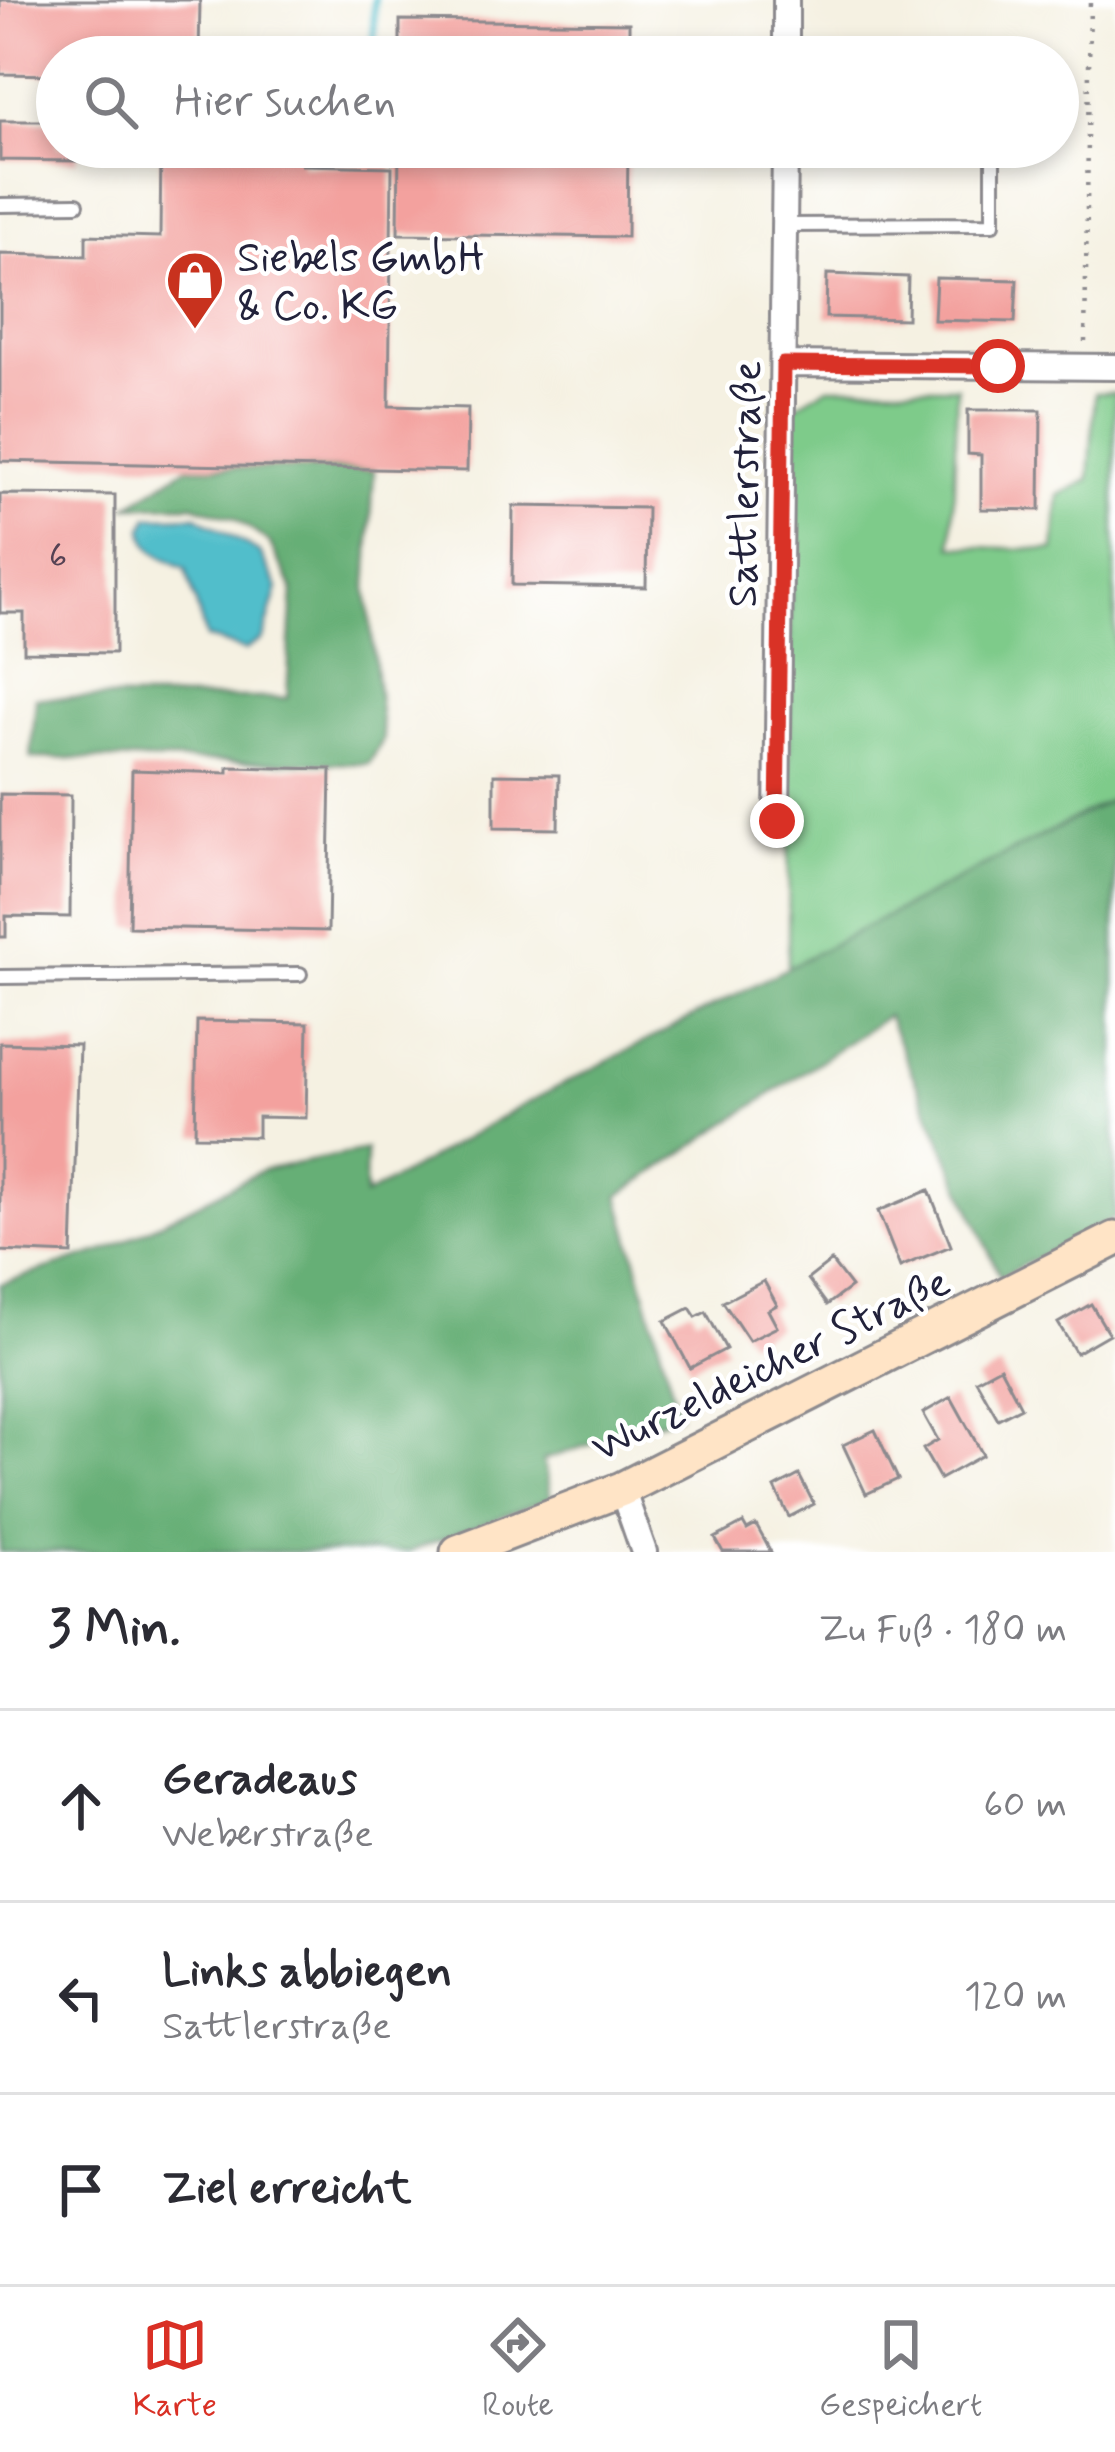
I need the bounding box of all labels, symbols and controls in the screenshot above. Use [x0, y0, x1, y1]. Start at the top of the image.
search box [36, 36, 1079, 168]
icon: search [78, 69, 144, 135]
text: Hier suchen [174, 73, 396, 132]
place label: Siebels GmbH & Co. KG [237, 232, 484, 335]
shop icon: Siebels GmbH & Co. KG [164, 249, 226, 331]
route start [971, 339, 1025, 393]
street label: Sattlerstraße [717, 360, 776, 608]
house number: 6 [49, 534, 67, 581]
route end [750, 794, 804, 848]
street label: Wurzeldeicher Straße [583, 1256, 960, 1477]
text: 3 Min. [48, 1597, 180, 1663]
text: Zu Fuß · 180 m [819, 1605, 1067, 1656]
text: Geradeaus [162, 1751, 357, 1810]
icon: ahead [48, 1773, 114, 1839]
text: 60 m [983, 1780, 1067, 1831]
text: Weberstraße [162, 1810, 373, 1861]
text: Links abbiegen [162, 1943, 452, 2002]
icon: left [48, 1965, 114, 2031]
text: 120 m [964, 1972, 1067, 2023]
text: Sattlerstraße [162, 2002, 391, 2053]
icon: arrive [48, 2157, 114, 2223]
text: Ziel erreicht [162, 2160, 412, 2219]
tab: Karte [133, 2312, 217, 2428]
tab: Route [482, 2312, 554, 2428]
tab: Gespeichert [819, 2312, 982, 2428]

